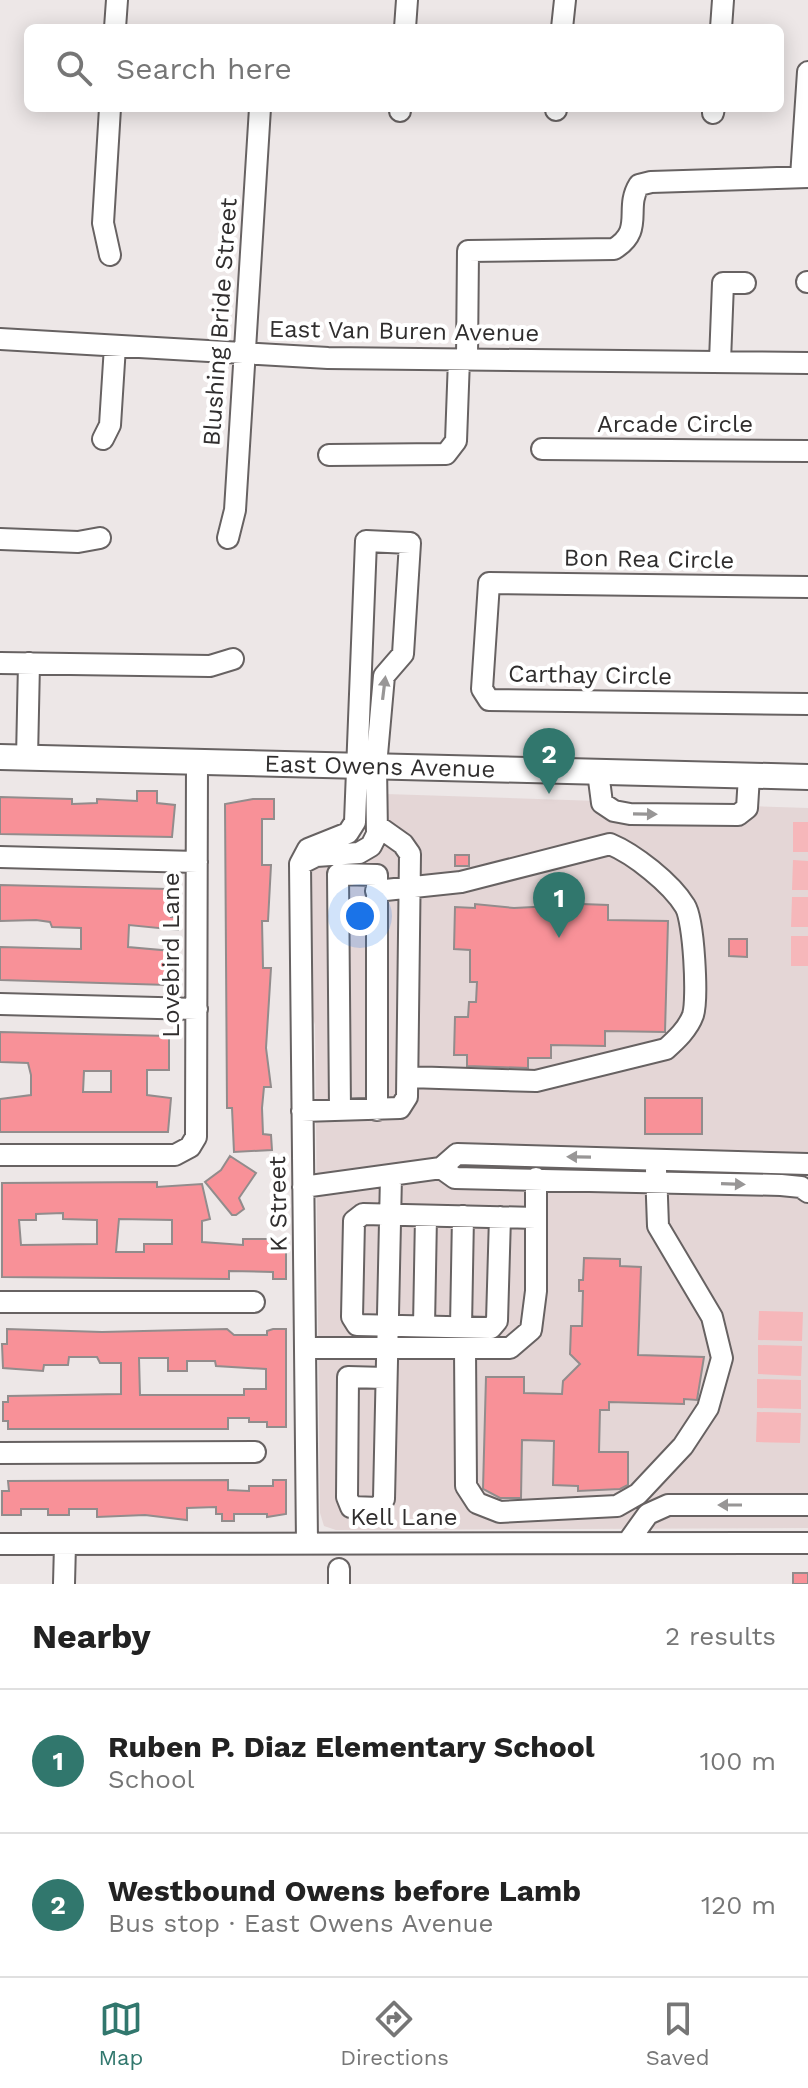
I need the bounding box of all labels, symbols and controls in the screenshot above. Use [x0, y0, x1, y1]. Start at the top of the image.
search box [24, 24, 784, 112]
icon: search [52, 46, 96, 90]
text: Search here [116, 51, 292, 86]
street label: Blushing Bride Street [197, 197, 243, 447]
street label: East Van Buren Avenue [269, 315, 539, 347]
street label: Arcade Circle [597, 410, 753, 438]
street label: Bon Rea Circle [563, 544, 735, 574]
street label: Carthay Circle [508, 660, 672, 690]
one-way arrow [377, 675, 390, 700]
pin: 2 [523, 728, 575, 794]
street label: East Owens Avenue [264, 750, 496, 783]
one-way arrow [633, 808, 658, 821]
street label: Lovebird Lane [157, 872, 185, 1038]
pin: 1 [533, 872, 585, 938]
your location [340, 896, 380, 936]
one-way arrow [566, 1150, 591, 1163]
street label: K Street [263, 1156, 293, 1252]
one-way arrow [721, 1178, 746, 1190]
one-way arrow [717, 1499, 742, 1511]
street label: Kell Lane [350, 1503, 458, 1531]
text: Nearby [32, 1616, 151, 1656]
text: 2 results [665, 1621, 776, 1651]
text: Ruben P. Diaz Elementary School [108, 1729, 595, 1764]
text: 1 [52, 1746, 64, 1776]
text: 100 m [700, 1746, 776, 1776]
text: School [108, 1764, 194, 1794]
text: Westbound Owens before Lamb [108, 1873, 581, 1908]
text: 2 [50, 1890, 66, 1920]
text: 120 m [701, 1890, 776, 1920]
text: Bus stop · East Owens Avenue [108, 1908, 494, 1938]
tab: Map [98, 1997, 143, 2070]
tab: Directions [340, 1997, 449, 2070]
tab: Saved [646, 1997, 710, 2070]

